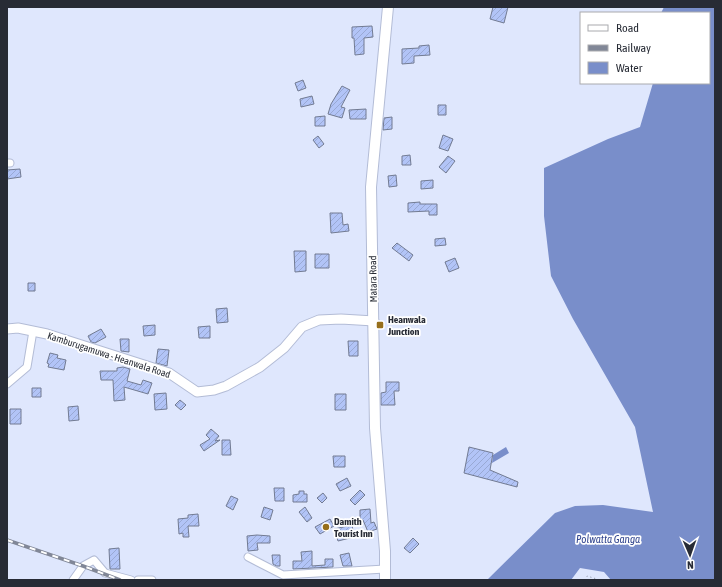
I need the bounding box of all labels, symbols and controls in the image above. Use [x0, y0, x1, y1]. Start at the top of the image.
legend [580, 12, 710, 84]
text: Road [616, 21, 639, 35]
text: Railway [616, 41, 651, 55]
text: Water [616, 61, 643, 75]
street label: Matara Road [367, 255, 379, 302]
place label: Heanwala Junction [387, 314, 426, 337]
marker: Heanwala Junction [375, 320, 385, 330]
street label: Kamburugamuwa - Heanwala Road [46, 330, 172, 380]
place label: Damith Tourist Inn [334, 516, 373, 539]
marker: Damith Tourist Inn [321, 522, 331, 532]
water label: Polwatta Ganga [576, 533, 640, 545]
north arrow [670, 535, 710, 575]
text: N [687, 559, 694, 571]

